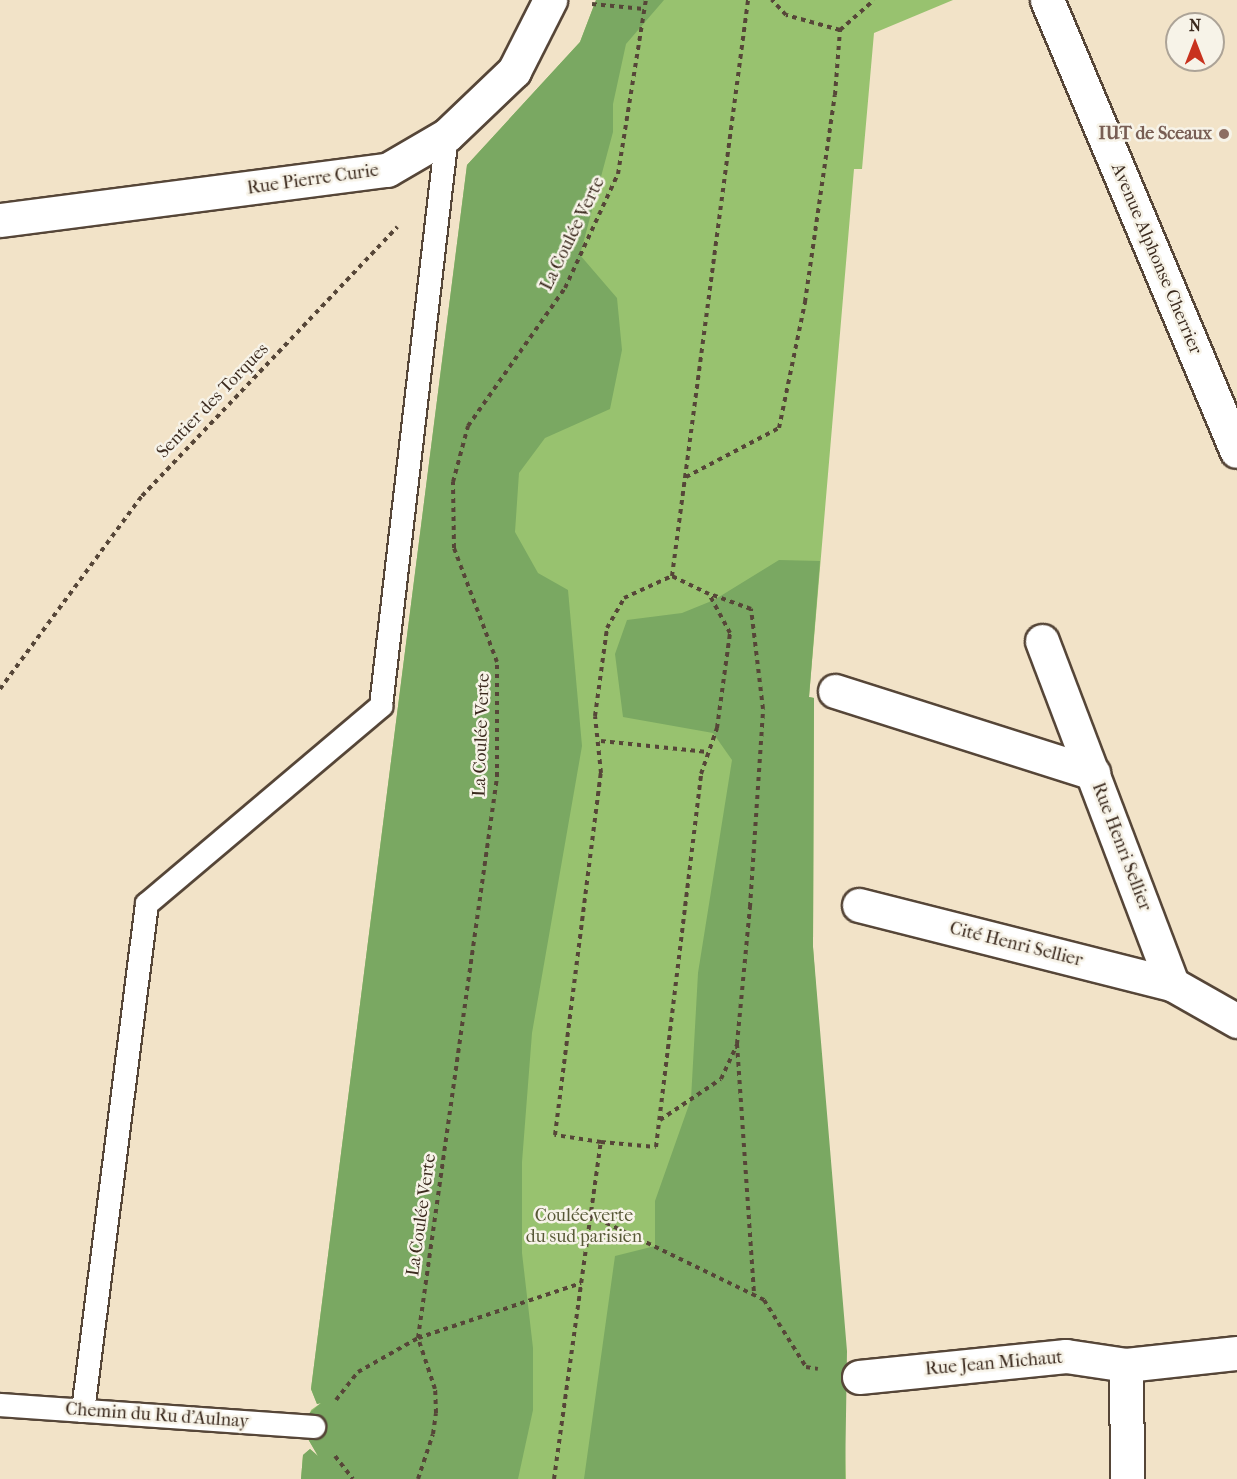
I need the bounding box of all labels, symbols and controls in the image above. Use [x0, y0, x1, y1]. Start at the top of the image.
north arrow [1165, 12, 1225, 72]
text: N [1189, 16, 1201, 35]
place label: IUT de Sceaux [1099, 123, 1212, 145]
marker: IUT de Sceaux [1217, 127, 1231, 141]
street label: Rue Pierre Curie [246, 160, 380, 200]
street label: Avenue Alphonse Cherrier [1106, 160, 1206, 358]
street label: La Coulée Verte [536, 174, 610, 294]
street label: Sentier des Torques [153, 339, 273, 463]
street label: La Coulée Verte [469, 673, 495, 797]
street label: Rue Henri Sellier [1087, 780, 1155, 914]
street label: Cité Henri Sellier [947, 918, 1085, 972]
street label: La Coulée Verte [403, 1152, 441, 1278]
park label: Coulée verte du sud parisien [526, 1206, 642, 1248]
street label: Rue Jean Michaut [924, 1347, 1064, 1381]
street label: Chemin du Ru d'Aulnay [65, 1399, 249, 1433]

